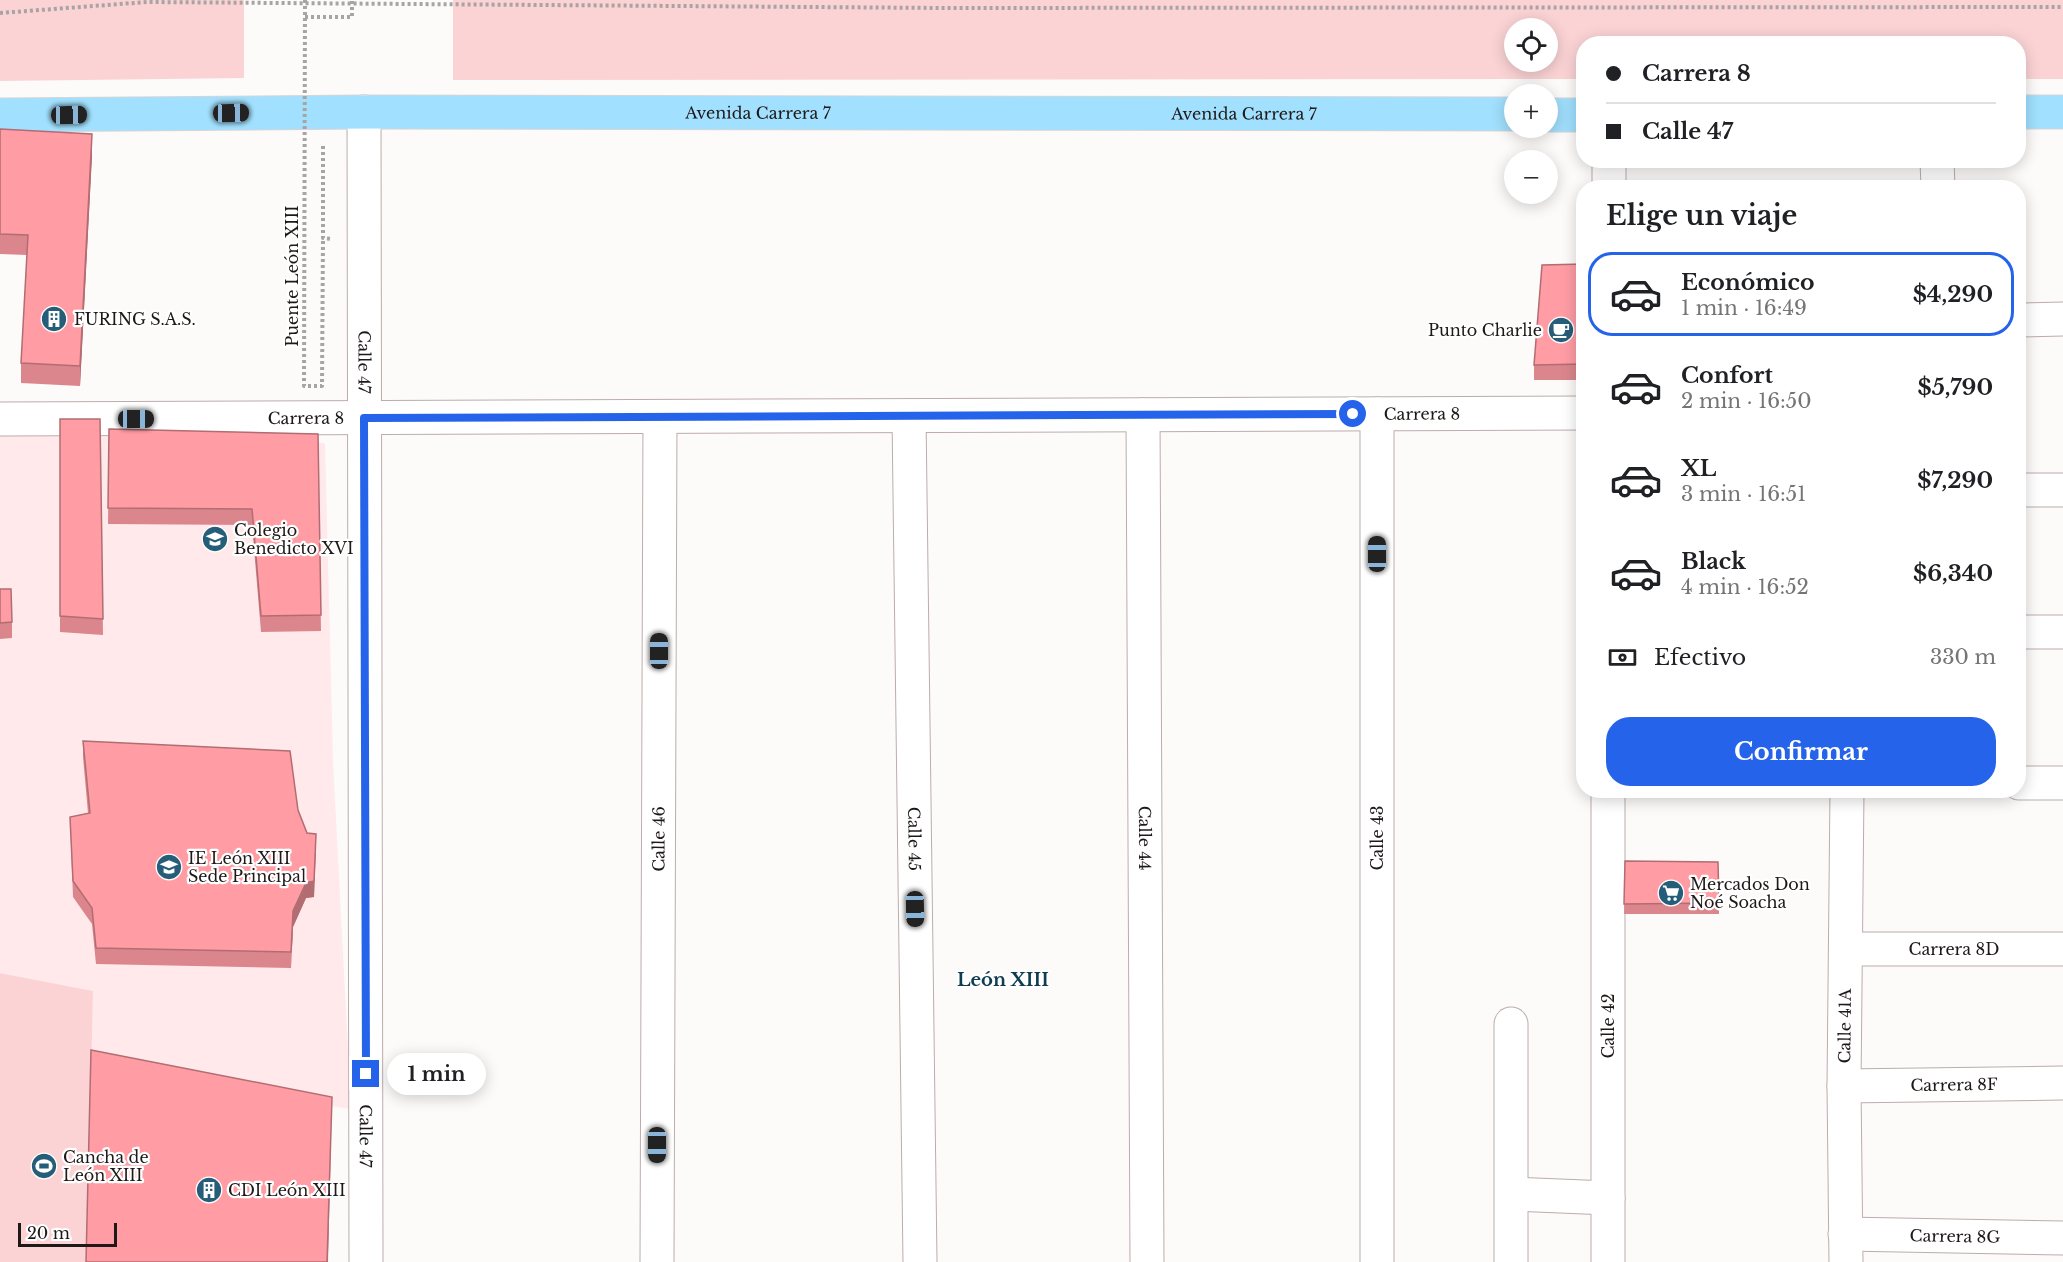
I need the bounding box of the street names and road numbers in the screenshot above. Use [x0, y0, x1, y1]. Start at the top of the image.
street label: Avenida Carrera 7 [684, 103, 832, 123]
street label: Avenida Carrera 7 [1170, 103, 1318, 124]
street label: Puente León XIII [282, 205, 302, 347]
street label: Calle 47 [354, 330, 374, 395]
street label: Carrera 8 [1384, 403, 1460, 424]
street label: Carrera 8 [268, 408, 344, 428]
street label: Calle 43 [1367, 805, 1387, 871]
street label: Calle 46 [648, 806, 669, 872]
street label: Calle 44 [1135, 806, 1155, 870]
street label: Calle 45 [904, 807, 925, 871]
street label: Carrera 8D [1909, 939, 1999, 959]
street label: Calle 41A [1834, 988, 1855, 1063]
street label: Calle 42 [1598, 993, 1618, 1059]
street label: Carrera 8F [1910, 1074, 1998, 1095]
street label: Calle 47 [356, 1104, 376, 1169]
street label: Carrera 8G [1910, 1225, 2001, 1247]

